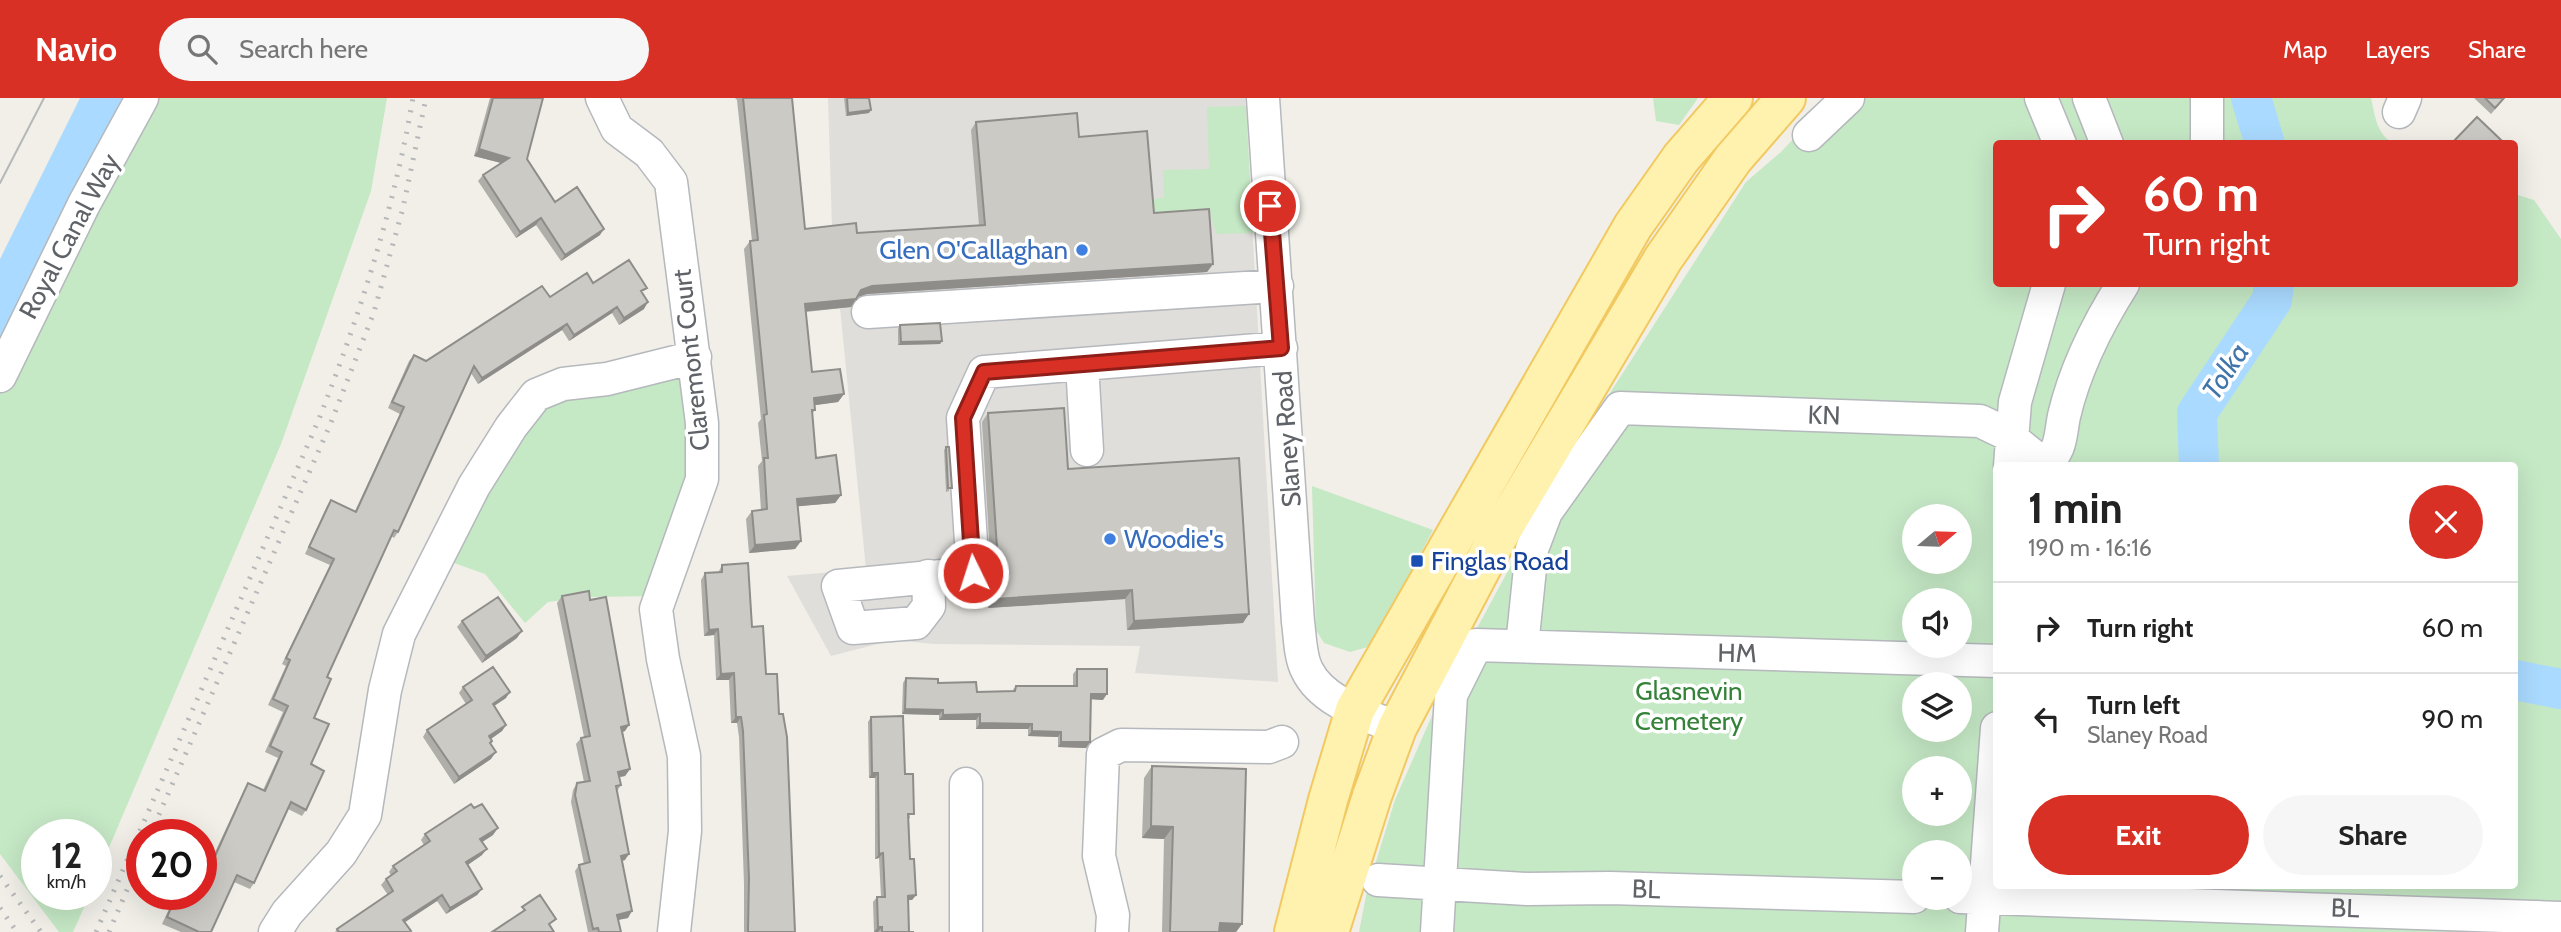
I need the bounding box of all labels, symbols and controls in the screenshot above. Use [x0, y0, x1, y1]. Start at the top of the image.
search box [159, 18, 649, 81]
text: Navio [35, 29, 117, 69]
icon: search [183, 30, 221, 68]
text: Search here [239, 33, 368, 65]
text: Map [2283, 35, 2327, 64]
text: Layers [2365, 35, 2430, 64]
text: Share [2468, 35, 2526, 64]
street label: Royal Canal Way [12, 148, 126, 324]
text: 60 m [2143, 164, 2259, 223]
icon: right [2028, 168, 2119, 259]
pin [1240, 176, 1300, 236]
icon: arrive [1251, 187, 1289, 225]
text: Turn right [2143, 224, 2270, 263]
place label: Glen O'Callaghan [879, 234, 1068, 266]
marker: Glen O'Callaghan [1074, 242, 1090, 258]
street label: Claremont Court [666, 267, 716, 452]
water label: Tolka [2194, 336, 2256, 406]
street label: Slaney Road [1266, 370, 1308, 508]
street label: KN [1807, 398, 1841, 432]
text: 1 min [2028, 482, 2123, 534]
button: close [2409, 485, 2483, 559]
north arrow [1902, 504, 1972, 574]
map controls [1902, 504, 1972, 910]
place label: Woodie's [1124, 523, 1224, 555]
marker: Woodie's [1102, 531, 1118, 547]
text: 190 m · 16:16 [2028, 534, 2152, 562]
position arrow [936, 536, 1010, 610]
place label: Finglas Road [1431, 545, 1569, 577]
marker: Finglas Road [1409, 553, 1425, 569]
button: sound [1902, 588, 1972, 658]
icon: right [2028, 609, 2066, 647]
text: Turn right [2087, 612, 2193, 644]
text: 60 m [2421, 612, 2483, 644]
street label: HM [1717, 637, 1757, 669]
button: layers [1902, 672, 1972, 742]
park label: Glasnevin Cemetery [1635, 675, 1743, 737]
text: Turn left [2087, 689, 2180, 721]
icon: left [2028, 700, 2066, 738]
text: 90 m [2421, 703, 2483, 735]
text: Slaney Road [2087, 721, 2208, 749]
button: + [1902, 756, 1972, 826]
button: Exit [2028, 795, 2249, 875]
button: Share [2263, 795, 2483, 875]
speed limit sign: 20 [126, 819, 217, 910]
text: 12 [51, 834, 82, 877]
button: − [1902, 840, 1972, 910]
text: km/h [47, 871, 86, 893]
street label: BL [1631, 873, 1661, 905]
street label: BL [2330, 892, 2360, 924]

